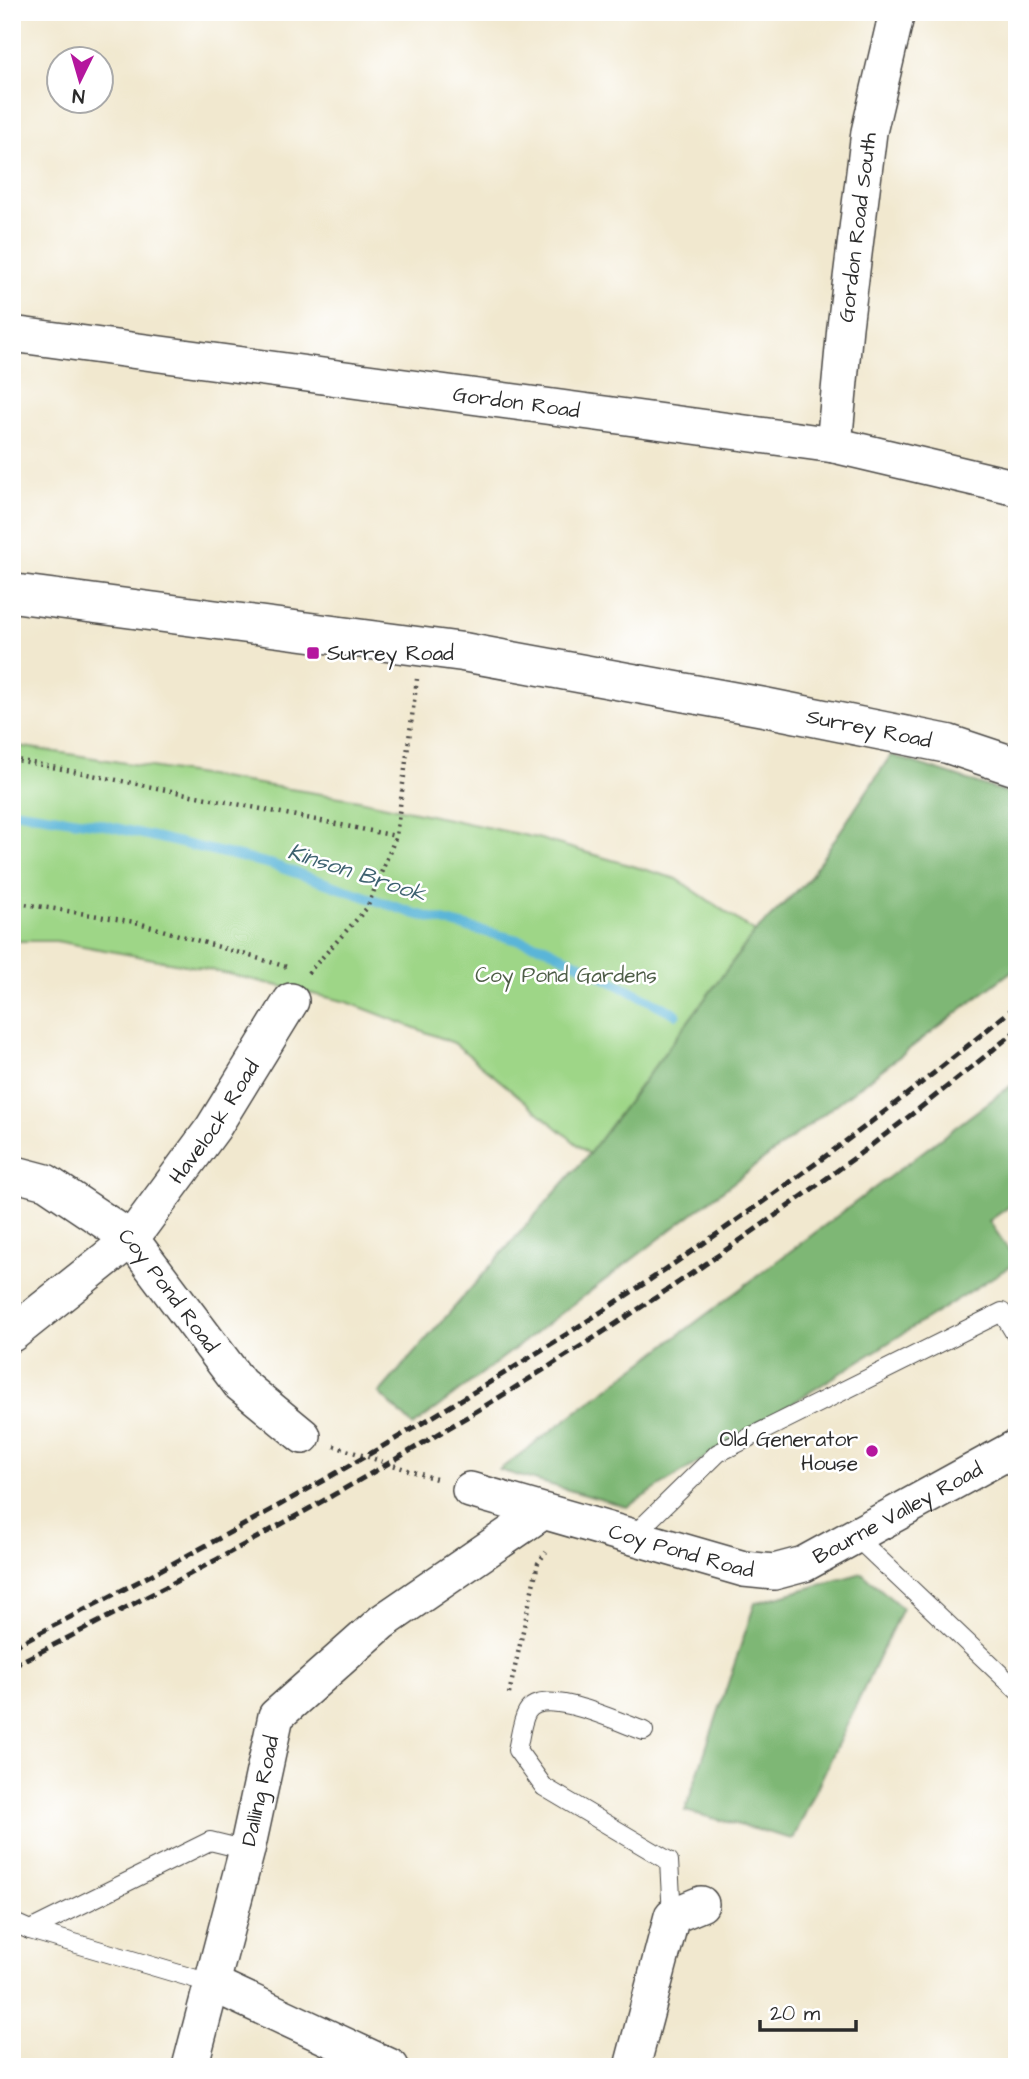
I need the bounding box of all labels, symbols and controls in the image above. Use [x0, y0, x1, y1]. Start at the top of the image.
north arrow [46, 46, 116, 116]
text: N [71, 81, 86, 109]
street label: Gordon Road South [831, 130, 883, 324]
street label: Gordon Road [451, 379, 582, 425]
place label: Surrey Road [327, 639, 454, 670]
marker: Surrey Road [305, 645, 321, 661]
street label: Surrey Road [804, 701, 934, 755]
water label: Kinson Brook [284, 836, 431, 911]
park label: Coy Pond Gardens [475, 961, 657, 992]
street label: Havelock Road [162, 1054, 266, 1190]
street label: Coy Pond Road [113, 1221, 226, 1359]
place label: Old Generator House [720, 1425, 858, 1478]
marker: Old Generator House [864, 1443, 880, 1459]
street label: Bourne Valley Road [807, 1454, 988, 1571]
street label: Coy Pond Road [605, 1516, 755, 1584]
street label: Dalling Road [234, 1733, 286, 1849]
scale bar [760, 1988, 856, 2032]
text: 20 m [770, 1999, 821, 2028]

